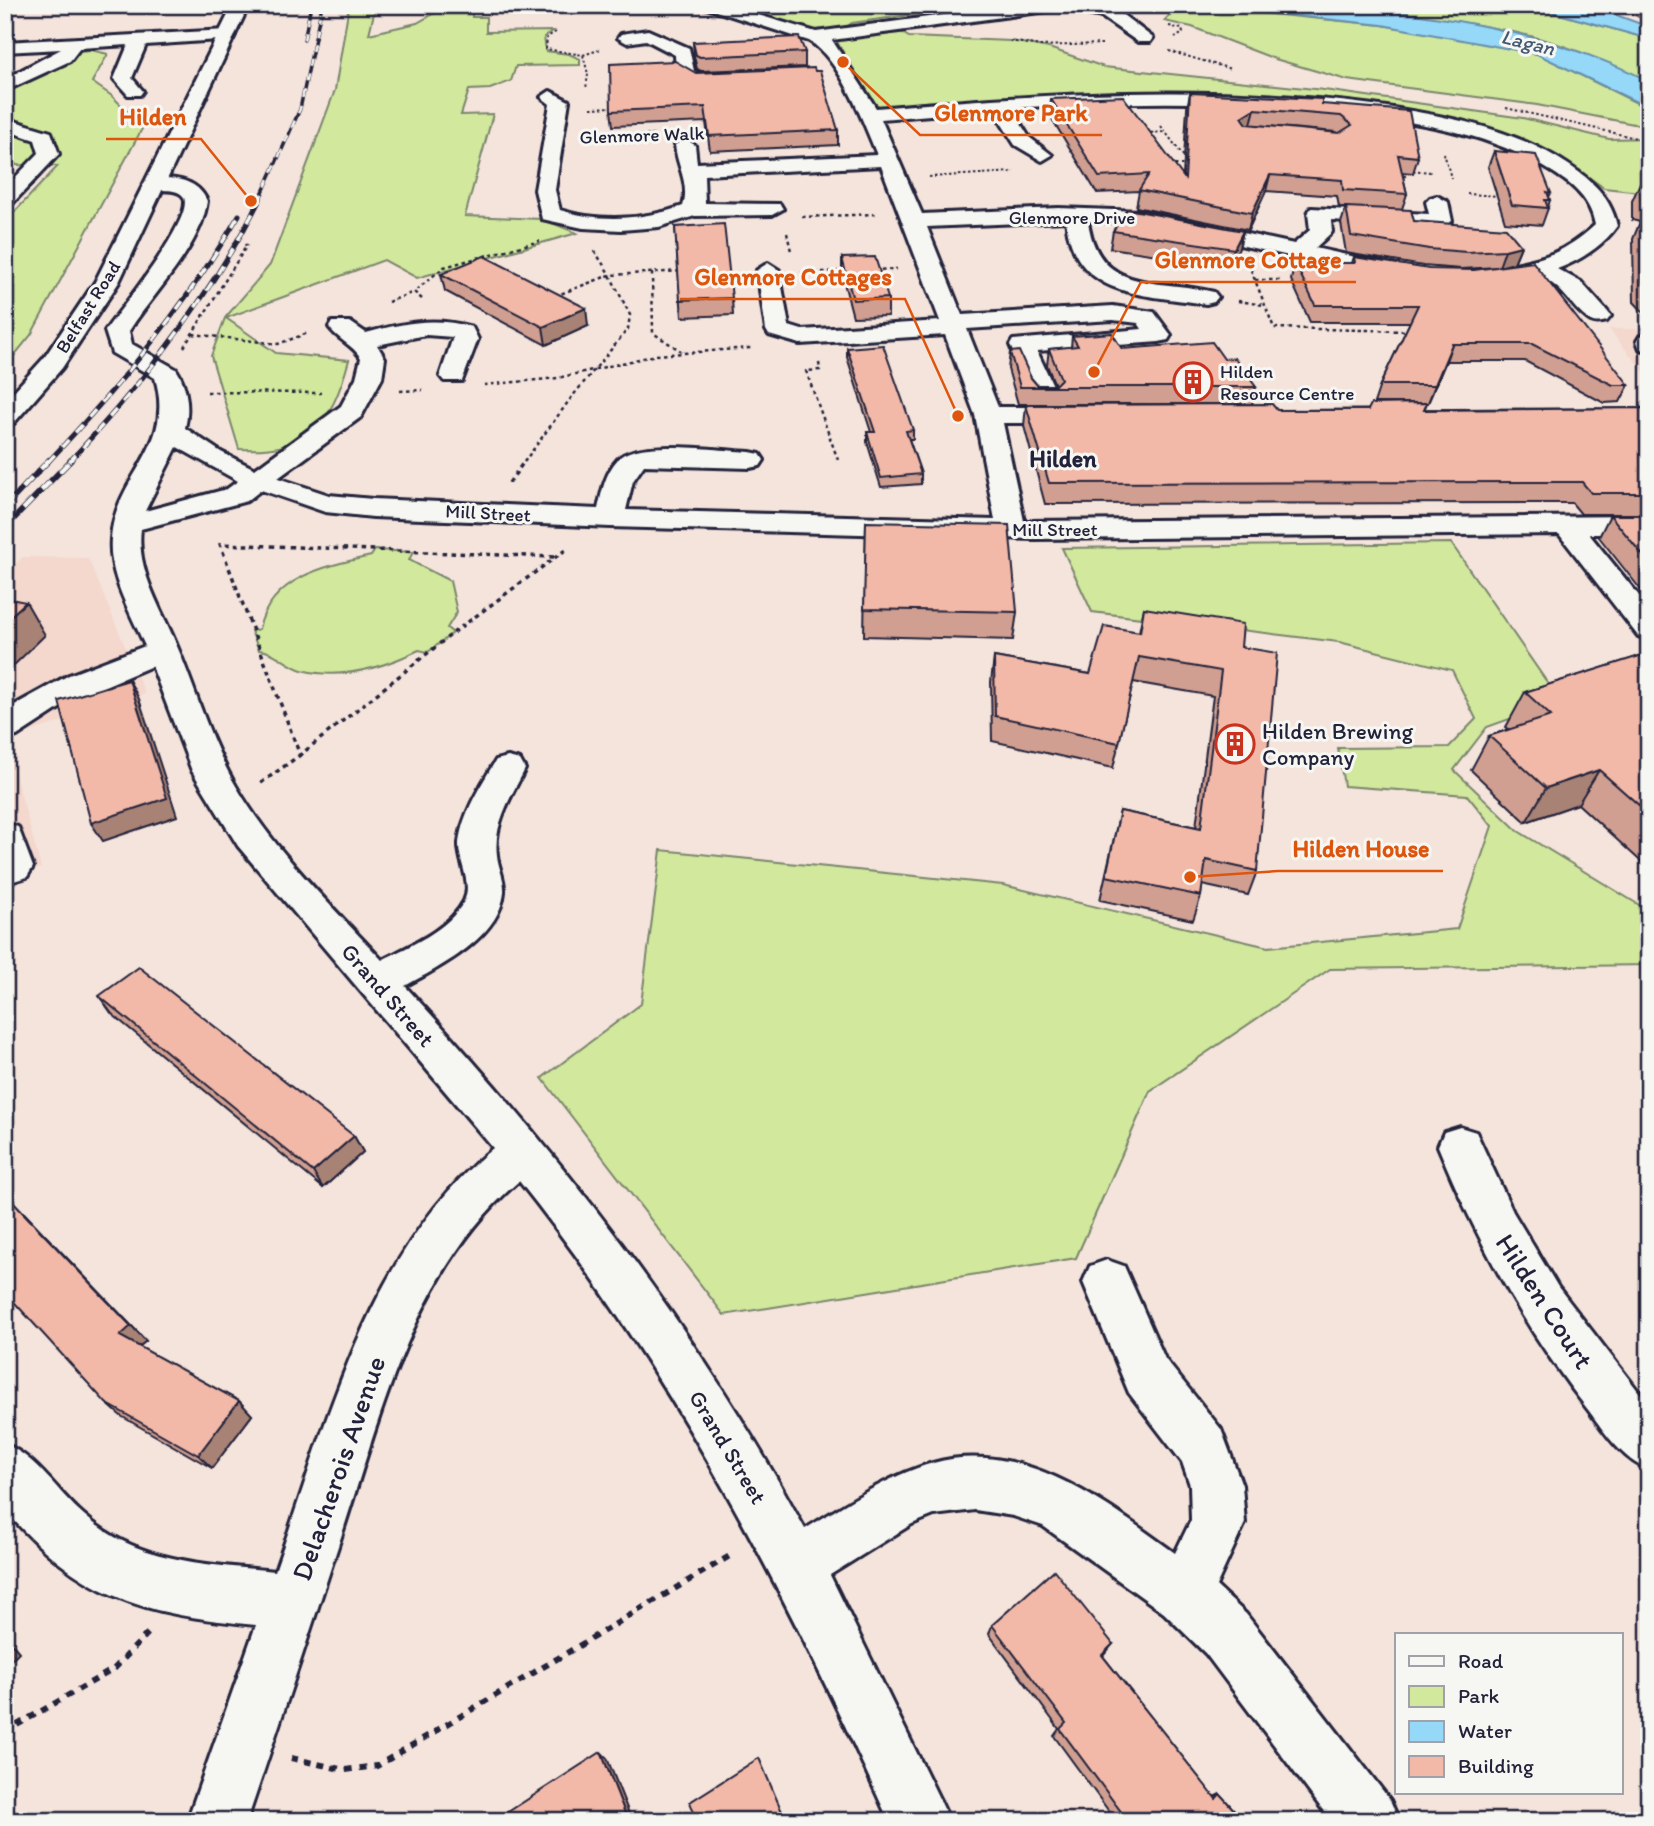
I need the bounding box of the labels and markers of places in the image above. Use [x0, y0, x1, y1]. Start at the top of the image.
callout: Glenmore Park [920, 90, 1102, 135]
callout: Hilden [106, 94, 201, 139]
callout: Glenmore Cottage [1141, 237, 1356, 282]
callout: Glenmore Cottages [680, 254, 905, 299]
place label: Hilden Resource Centre [1220, 360, 1354, 405]
building icon: Hilden Resource Centre [1172, 361, 1214, 403]
place label: Hilden Brewing Company [1262, 717, 1413, 771]
building icon: Hilden Brewing Company [1214, 723, 1256, 765]
callout: Hilden House [1278, 826, 1443, 871]

